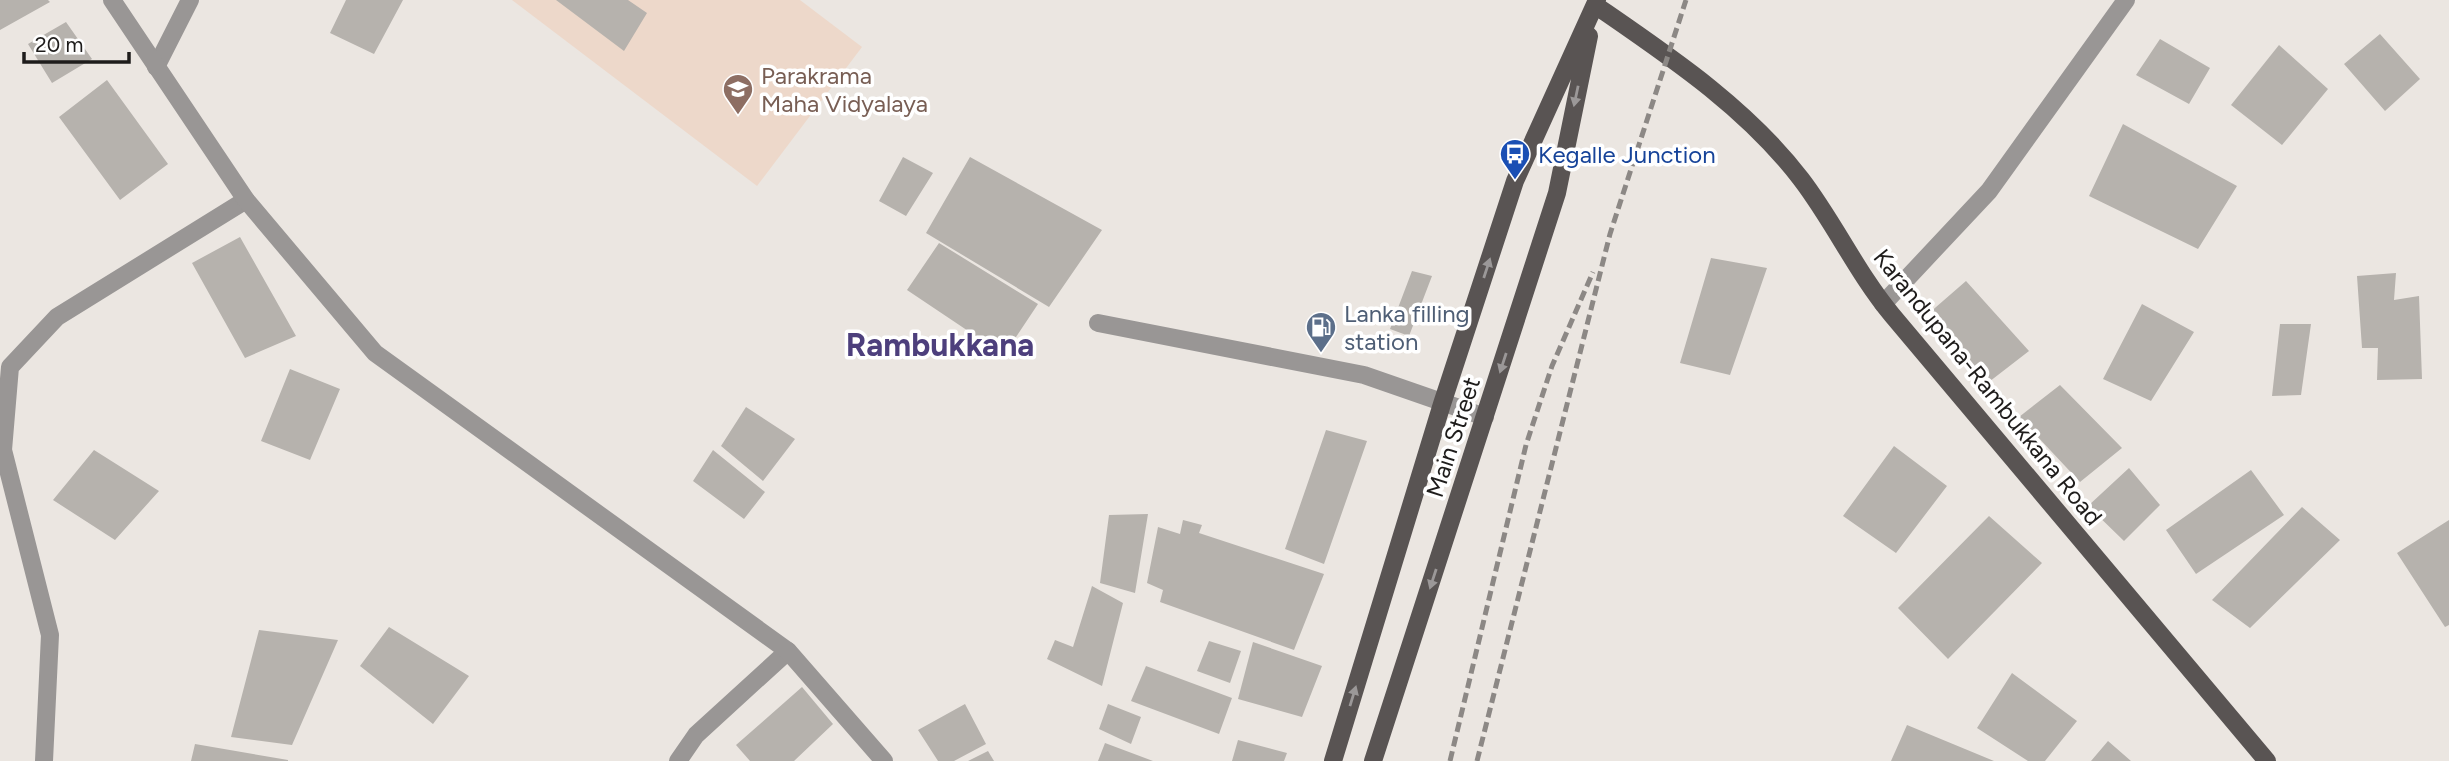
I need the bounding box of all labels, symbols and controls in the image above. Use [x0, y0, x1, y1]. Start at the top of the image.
scale bar [24, 21, 130, 65]
text: 20 m [35, 32, 83, 57]
place label: Parakrama Maha Vidyalaya [761, 61, 928, 118]
school or university icon: Parakrama Maha Vidyalaya [721, 72, 755, 116]
one-way arrow [1571, 85, 1582, 107]
bus stop icon: Kegalle Junction [1498, 137, 1532, 181]
place label: Kegalle Junction [1538, 140, 1716, 169]
street label: Karandupana-Rambukkana Road [1867, 243, 2109, 531]
one-way arrow [1482, 257, 1492, 278]
place label: Lanka filling station [1344, 299, 1470, 356]
fuel station icon: Lanka filling station [1304, 310, 1338, 354]
district label: Rambukkana [846, 326, 1034, 364]
one-way arrow [1497, 352, 1508, 373]
street label: Main Street [1420, 373, 1486, 501]
one-way arrow [1427, 569, 1438, 590]
one-way arrow [1348, 685, 1359, 706]

